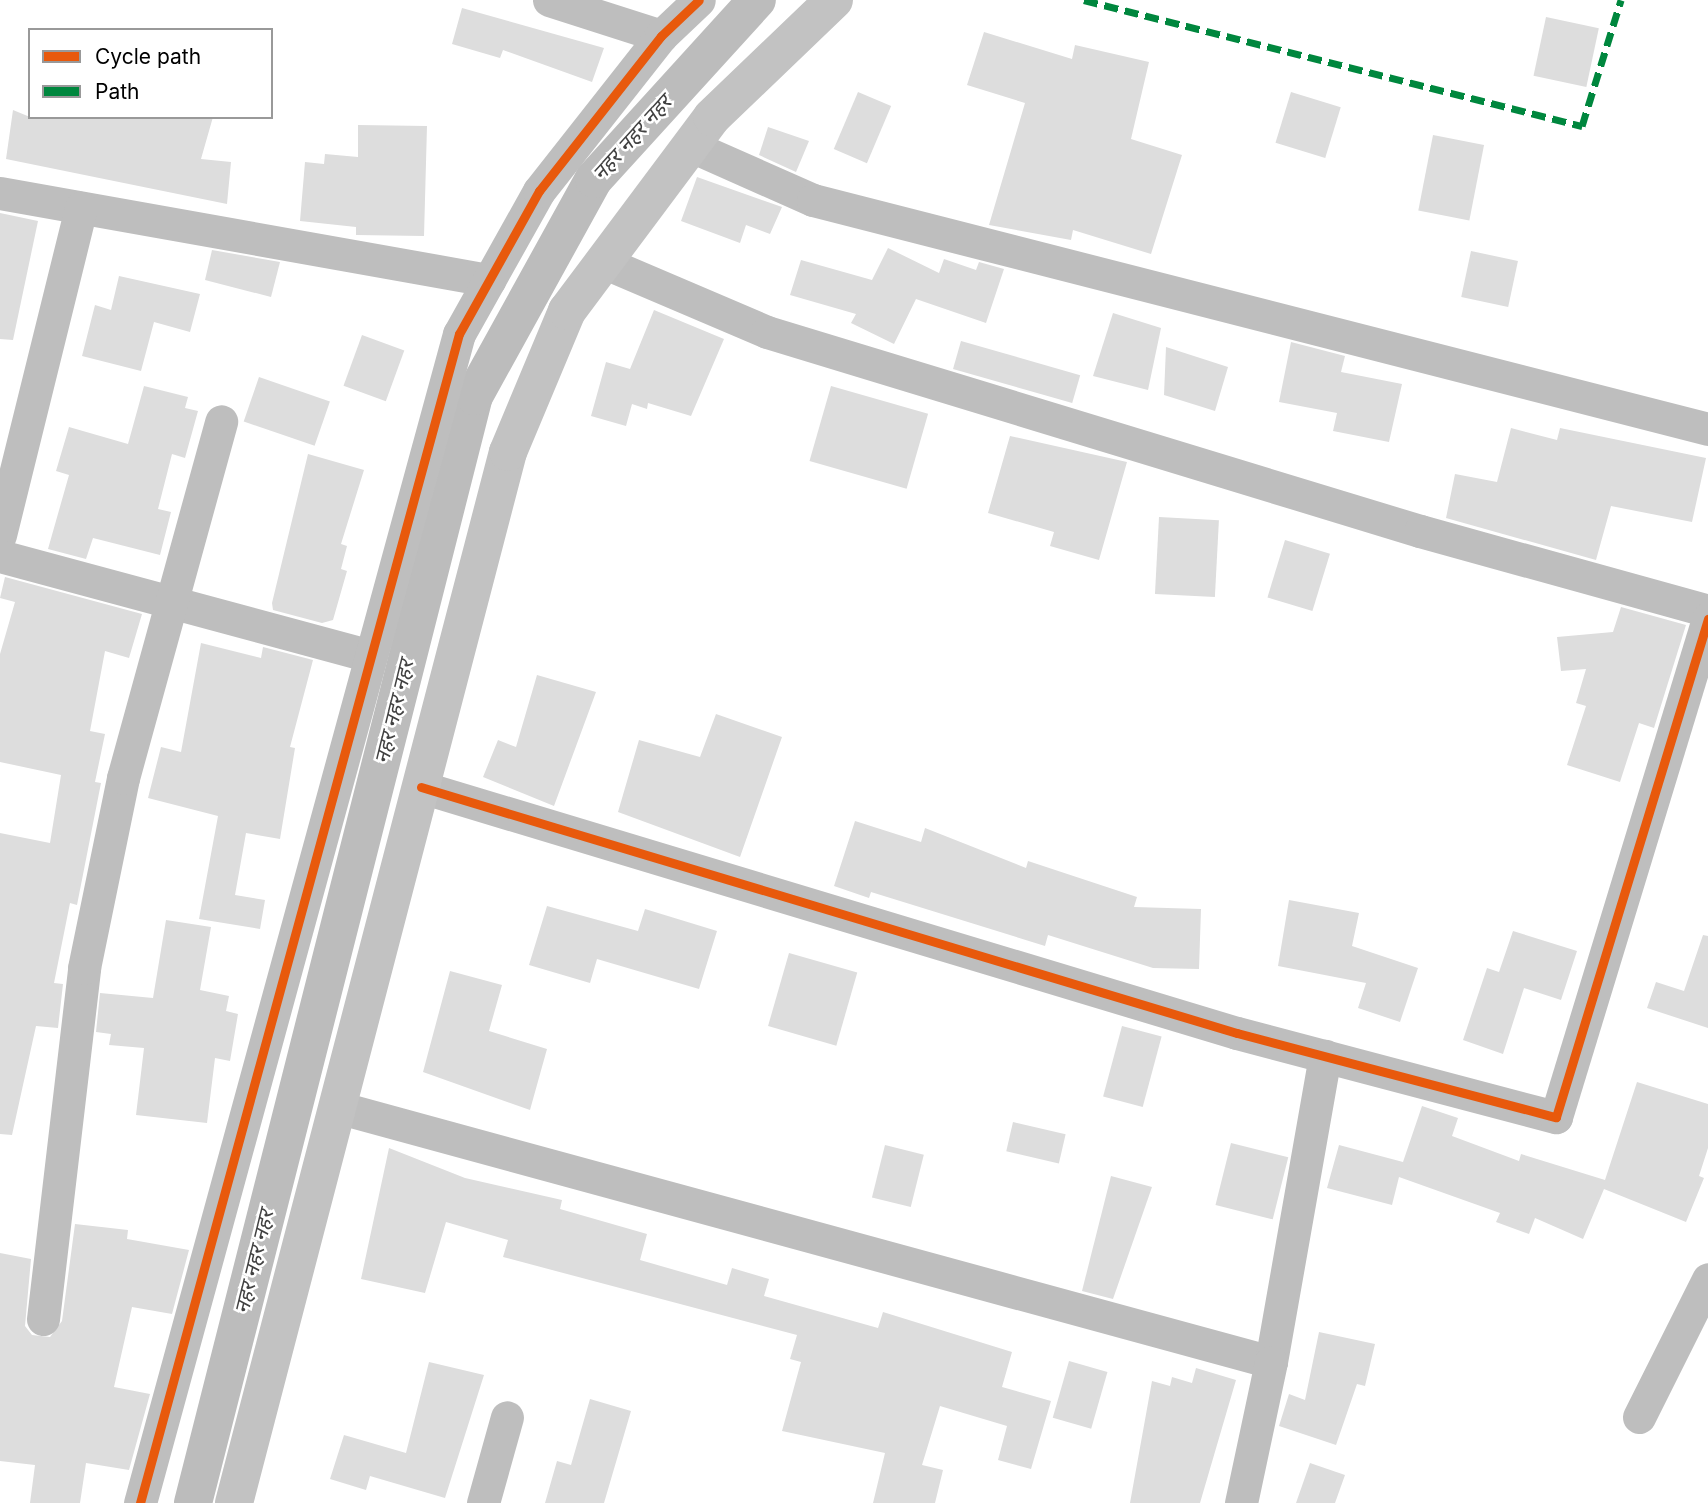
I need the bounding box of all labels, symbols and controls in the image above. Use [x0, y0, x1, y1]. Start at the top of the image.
legend [28, 28, 273, 119]
text: Cycle path [95, 44, 201, 69]
text: Path [95, 79, 140, 104]
water label: नहर नहर नहर [587, 90, 677, 186]
water label: नहर नहर नहर [369, 658, 419, 766]
water label: नहर नहर नहर [229, 1208, 279, 1316]

